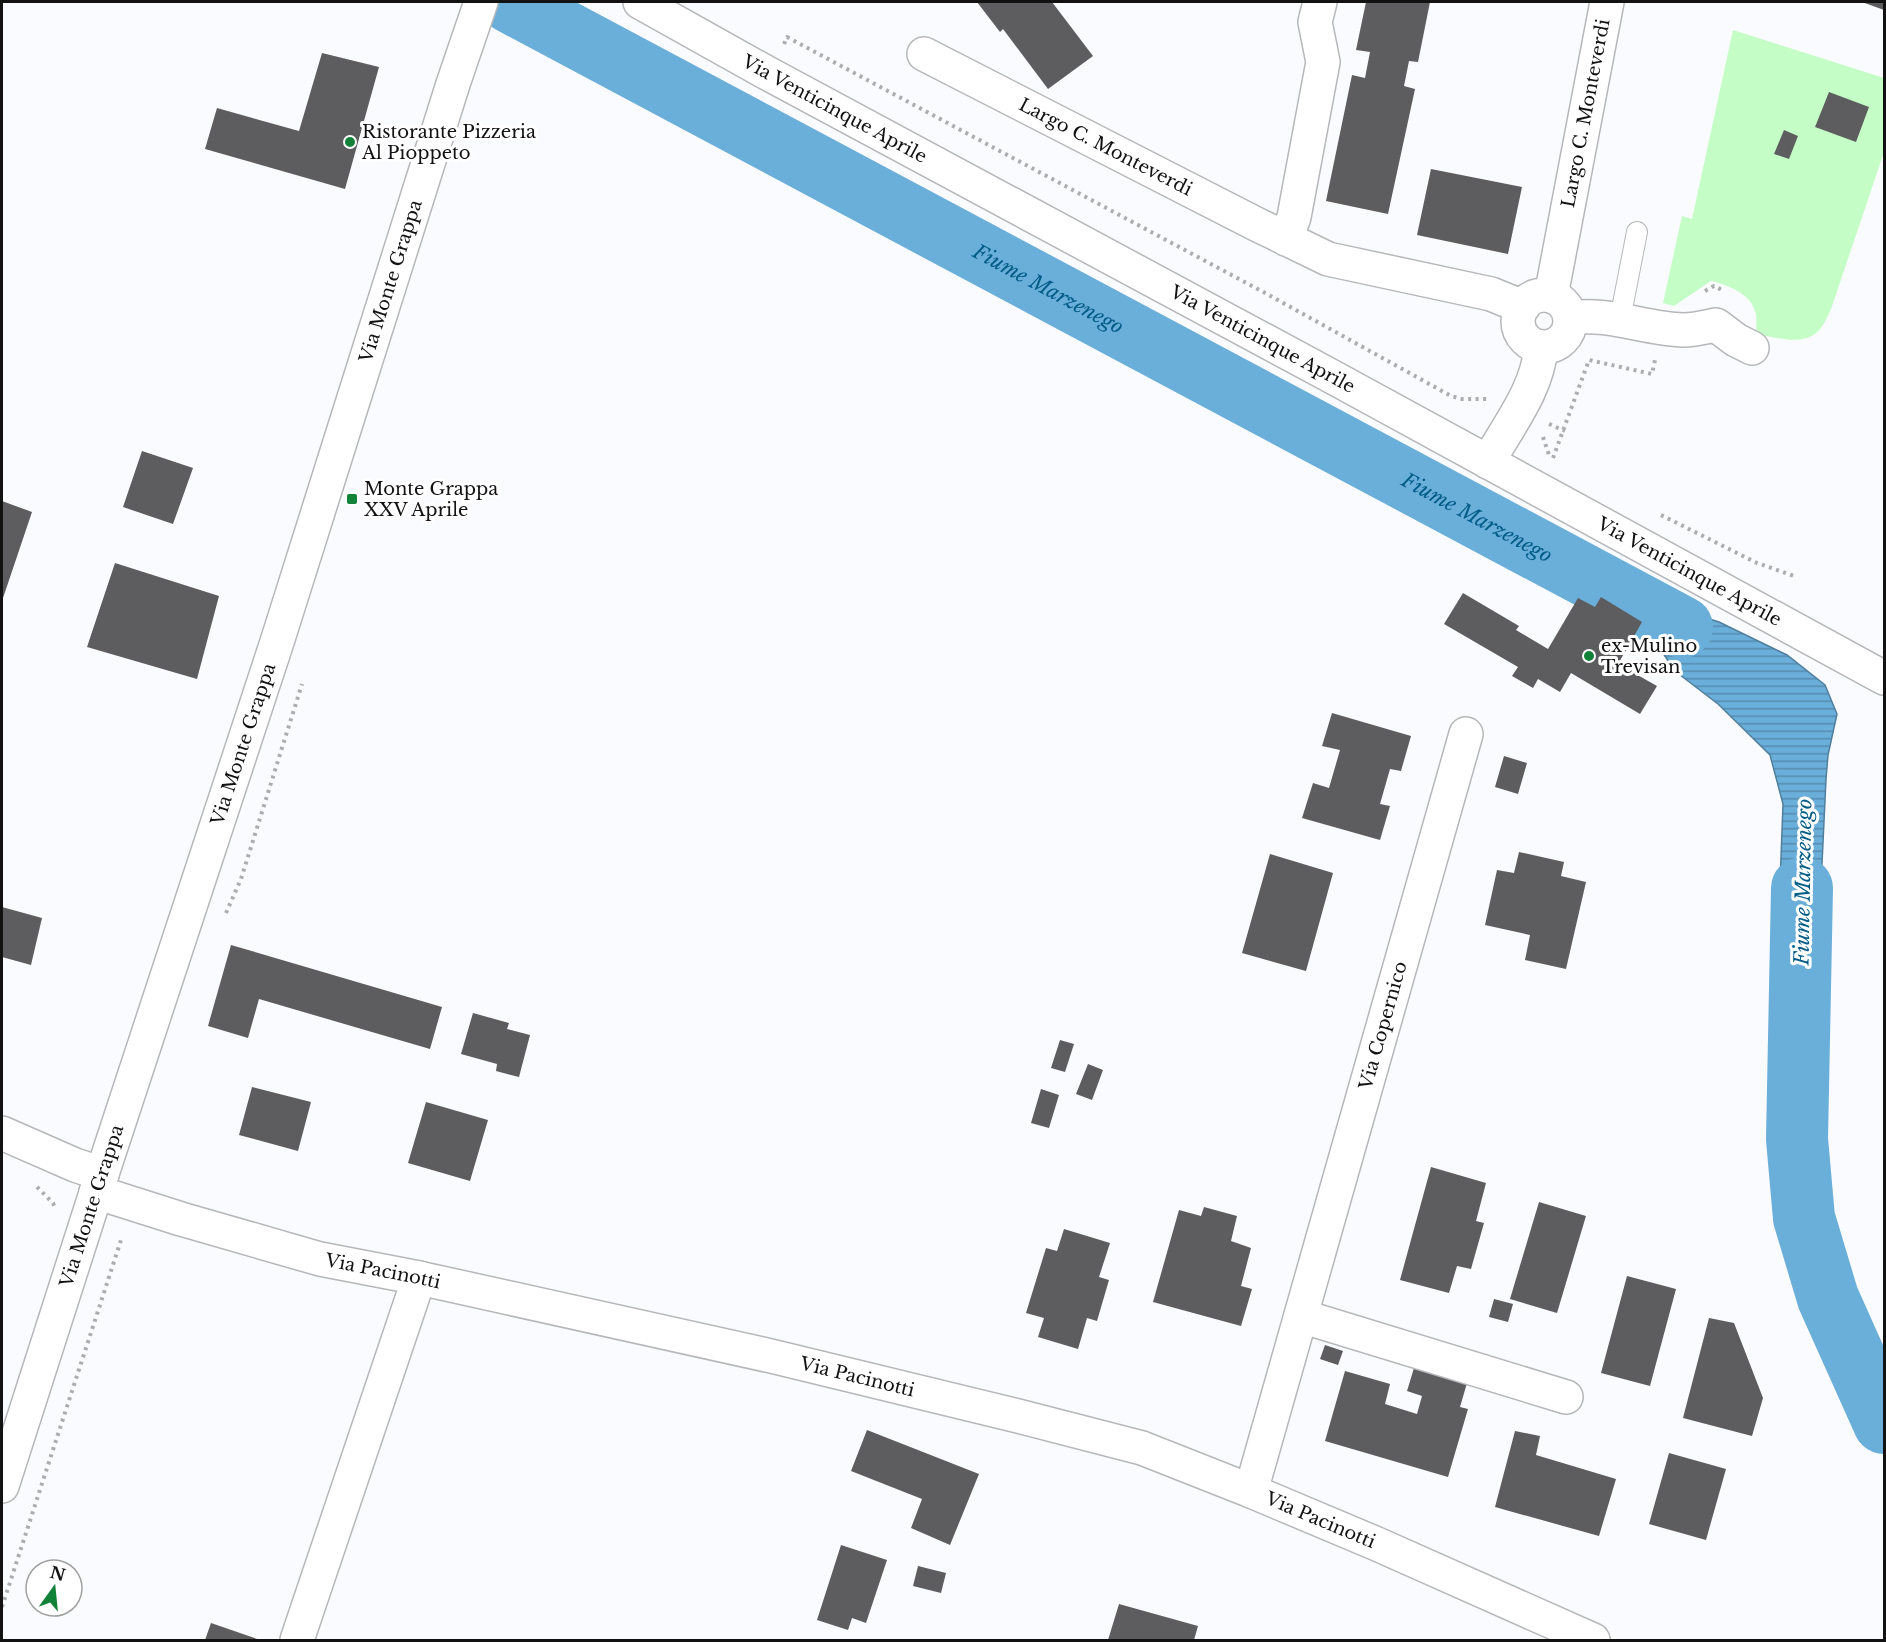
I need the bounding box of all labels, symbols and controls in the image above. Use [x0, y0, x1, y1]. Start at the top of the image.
street label: Largo C. Monteverdi [1557, 17, 1615, 209]
street label: Via Venticinque Aprile [737, 50, 931, 168]
street label: Largo C. Monteverdi [1015, 94, 1196, 200]
place label: Ristorante Pizzeria Al Pioppeto [361, 121, 536, 164]
marker: Ristorante Pizzeria Al Pioppeto [343, 135, 357, 149]
street label: Via Monte Grappa [355, 197, 427, 366]
water label: Fiume Marzenego [968, 239, 1128, 339]
street label: Via Venticinque Aprile [1165, 280, 1359, 398]
water label: Fiume Marzenego [1397, 467, 1556, 568]
place label: Monte Grappa XXV Aprile [364, 478, 498, 521]
marker: Monte Grappa XXV Aprile [345, 492, 359, 506]
street label: Via Venticinque Aprile [1593, 512, 1785, 631]
place label: ex-Mulino Trevisan [1601, 635, 1697, 678]
marker: ex-Mulino Trevisan [1582, 649, 1596, 663]
street label: Via Monte Grappa [206, 660, 280, 829]
water label: Fiume Marzenego [1790, 798, 1816, 967]
street label: Via Copernico [1354, 959, 1412, 1093]
street label: Via Monte Grappa [55, 1122, 128, 1291]
street label: Via Pacinotti [323, 1249, 443, 1293]
street label: Via Pacinotti [797, 1352, 917, 1401]
street label: Via Pacinotti [1261, 1487, 1379, 1553]
north arrow [24, 1558, 84, 1618]
text: N [48, 1562, 68, 1585]

